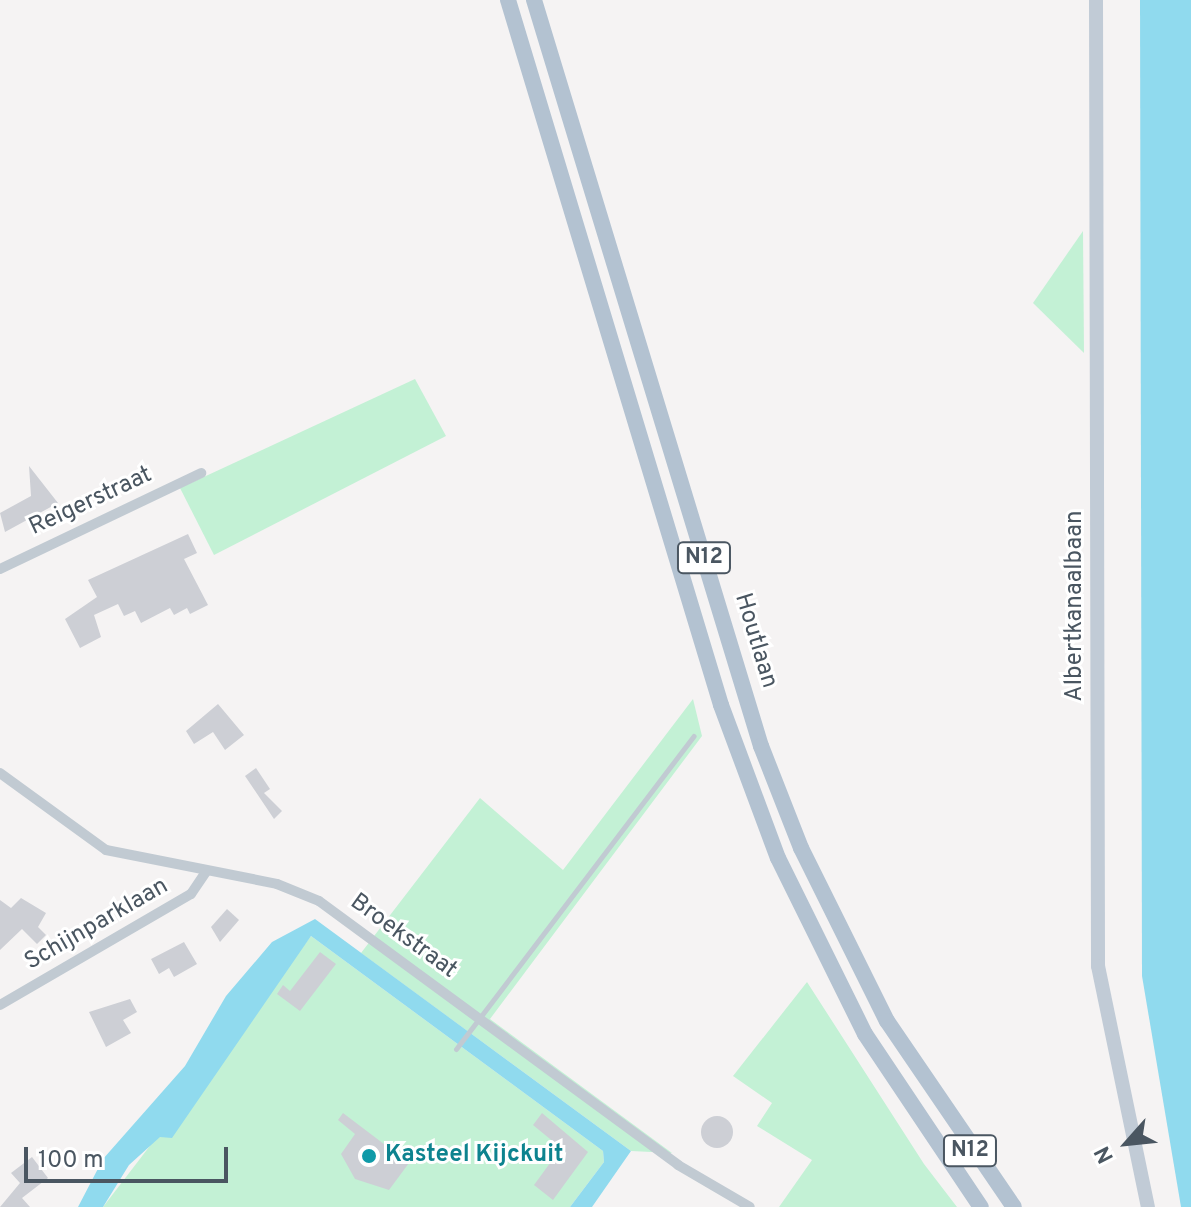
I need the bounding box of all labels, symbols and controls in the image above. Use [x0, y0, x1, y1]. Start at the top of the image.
street label: Reigerstraat [25, 461, 157, 543]
street label: Albertkanaalbaan [1062, 510, 1090, 702]
road number: N12 [676, 540, 732, 576]
street label: Houtlaan [727, 590, 783, 692]
street label: Schijnparklaan [20, 872, 174, 978]
street label: Broekstraat [344, 888, 462, 986]
north arrow [1087, 1103, 1167, 1183]
scale bar [28, 1131, 232, 1181]
road number: N12 [942, 1133, 998, 1169]
text: N [1090, 1141, 1121, 1167]
place label: Kasteel Kijckuit [385, 1142, 563, 1170]
text: 100 m [38, 1146, 104, 1176]
marker: Kasteel Kijckuit [360, 1147, 378, 1165]

